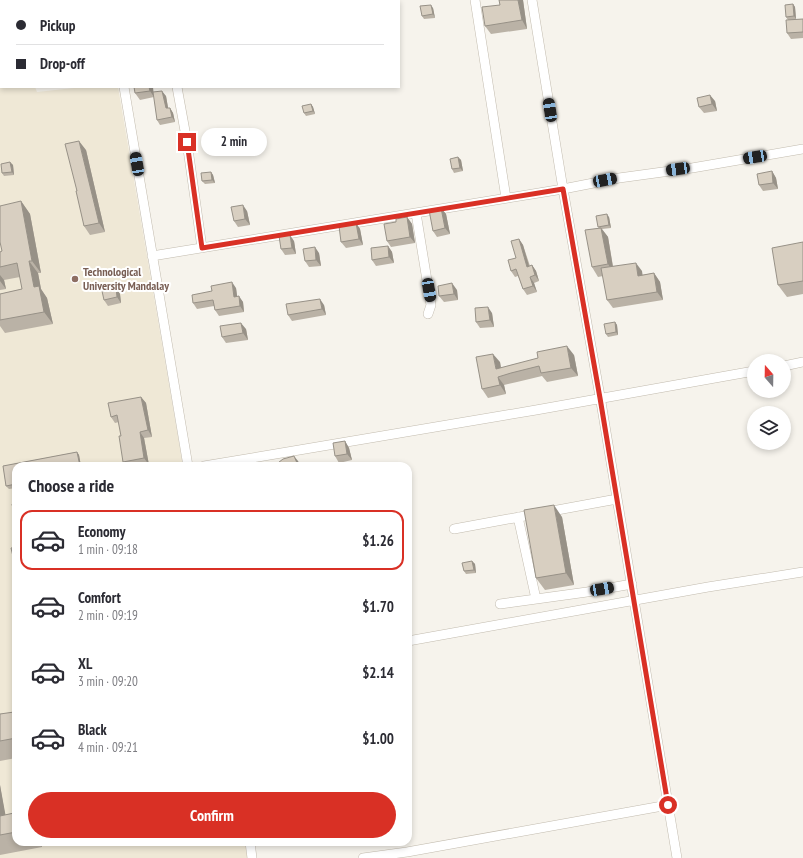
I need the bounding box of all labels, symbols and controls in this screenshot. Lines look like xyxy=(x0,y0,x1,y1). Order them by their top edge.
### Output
text: Pickup xyxy=(40,16,75,35)
text: Drop-off xyxy=(40,54,85,73)
car xyxy=(542,97,558,123)
callout: 2 min xyxy=(201,128,267,156)
route end xyxy=(178,133,196,151)
text: 2 min xyxy=(221,133,247,150)
car xyxy=(742,149,768,165)
car xyxy=(129,151,145,177)
car xyxy=(665,161,691,177)
car xyxy=(592,172,618,188)
place label: Technological University Mandalay xyxy=(83,264,169,293)
marker: Technological University Mandalay xyxy=(70,274,80,284)
car xyxy=(421,277,437,303)
north arrow xyxy=(747,354,791,398)
map controls xyxy=(747,354,791,450)
button: layers xyxy=(747,406,791,450)
text: Choose a ride xyxy=(28,474,114,497)
icon: car xyxy=(30,522,66,558)
text: Economy xyxy=(78,522,126,541)
text: $1.26 xyxy=(362,531,394,550)
text: 1 min · 09:18 xyxy=(78,541,138,558)
car xyxy=(589,581,615,597)
icon: car xyxy=(30,588,66,624)
text: Comfort xyxy=(78,588,121,607)
text: $1.70 xyxy=(362,597,394,616)
text: 2 min · 09:19 xyxy=(78,607,138,624)
icon: car xyxy=(30,654,66,690)
text: XL xyxy=(78,654,92,673)
text: $2.14 xyxy=(362,663,394,682)
text: 3 min · 09:20 xyxy=(78,673,138,690)
icon: car xyxy=(30,720,66,756)
text: Black xyxy=(78,720,107,739)
text: $1.00 xyxy=(362,729,394,748)
text: 4 min · 09:21 xyxy=(78,739,138,756)
button: Confirm xyxy=(28,792,396,838)
route start xyxy=(659,796,677,814)

